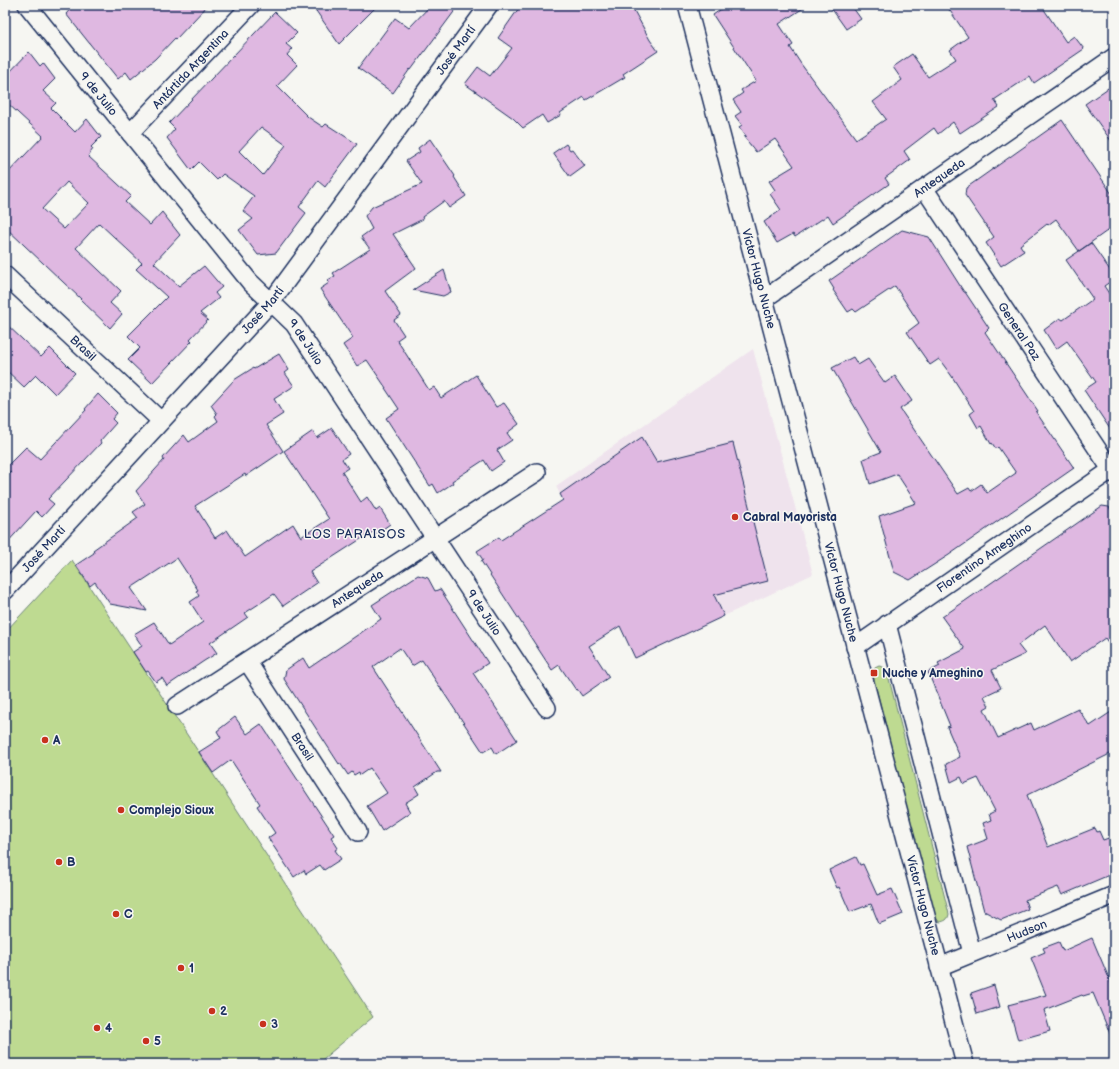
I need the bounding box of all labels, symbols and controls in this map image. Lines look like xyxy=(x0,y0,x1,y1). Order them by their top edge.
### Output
street label: José Martí xyxy=(433,23,479,78)
street label: Antártida Argentina xyxy=(149,26,232,113)
street label: 9 de Julio xyxy=(76,69,120,119)
street label: Antequeda xyxy=(911,155,968,201)
street label: Víctor Hugo Nuche xyxy=(738,227,779,330)
street label: José Martí xyxy=(238,284,288,337)
street label: General Paz xyxy=(994,300,1044,364)
street label: 9 de Julio xyxy=(285,316,326,368)
street label: Brasil xyxy=(66,333,99,364)
place label: Cabral Mayorista xyxy=(743,510,837,525)
marker: Cabral Mayorista xyxy=(730,512,740,522)
street label: Florentino Ameghino xyxy=(934,520,1035,596)
street label: José Martí xyxy=(19,523,69,576)
district label: LOS PARAISOS xyxy=(304,526,406,542)
street label: Víctor Hugo Nuche xyxy=(820,541,861,644)
street label: Antequeda xyxy=(329,567,387,612)
street label: 9 de Julio xyxy=(463,587,504,639)
place label: Nuche y Ameghino xyxy=(882,666,983,681)
marker: Nuche y Ameghino xyxy=(869,668,879,678)
street label: Brasil xyxy=(288,730,317,764)
place label: A xyxy=(52,733,61,748)
marker: A xyxy=(40,735,50,745)
place label: Complejo Sioux xyxy=(129,803,214,818)
marker: Complejo Sioux xyxy=(116,805,126,815)
street label: Víctor Hugo Nuche xyxy=(903,854,943,957)
place label: B xyxy=(67,855,76,870)
marker: B xyxy=(54,857,64,867)
place label: C xyxy=(124,907,133,922)
marker: C xyxy=(111,909,121,919)
street label: Hudson xyxy=(1005,916,1049,946)
place label: 1 xyxy=(189,961,194,976)
marker: 1 xyxy=(176,963,186,973)
place label: 2 xyxy=(220,1004,228,1019)
marker: 2 xyxy=(207,1006,217,1016)
place label: 3 xyxy=(271,1017,278,1032)
marker: 3 xyxy=(258,1019,268,1029)
place label: 4 xyxy=(105,1021,112,1036)
marker: 4 xyxy=(92,1023,102,1033)
place label: 5 xyxy=(154,1034,161,1049)
marker: 5 xyxy=(141,1036,151,1046)

